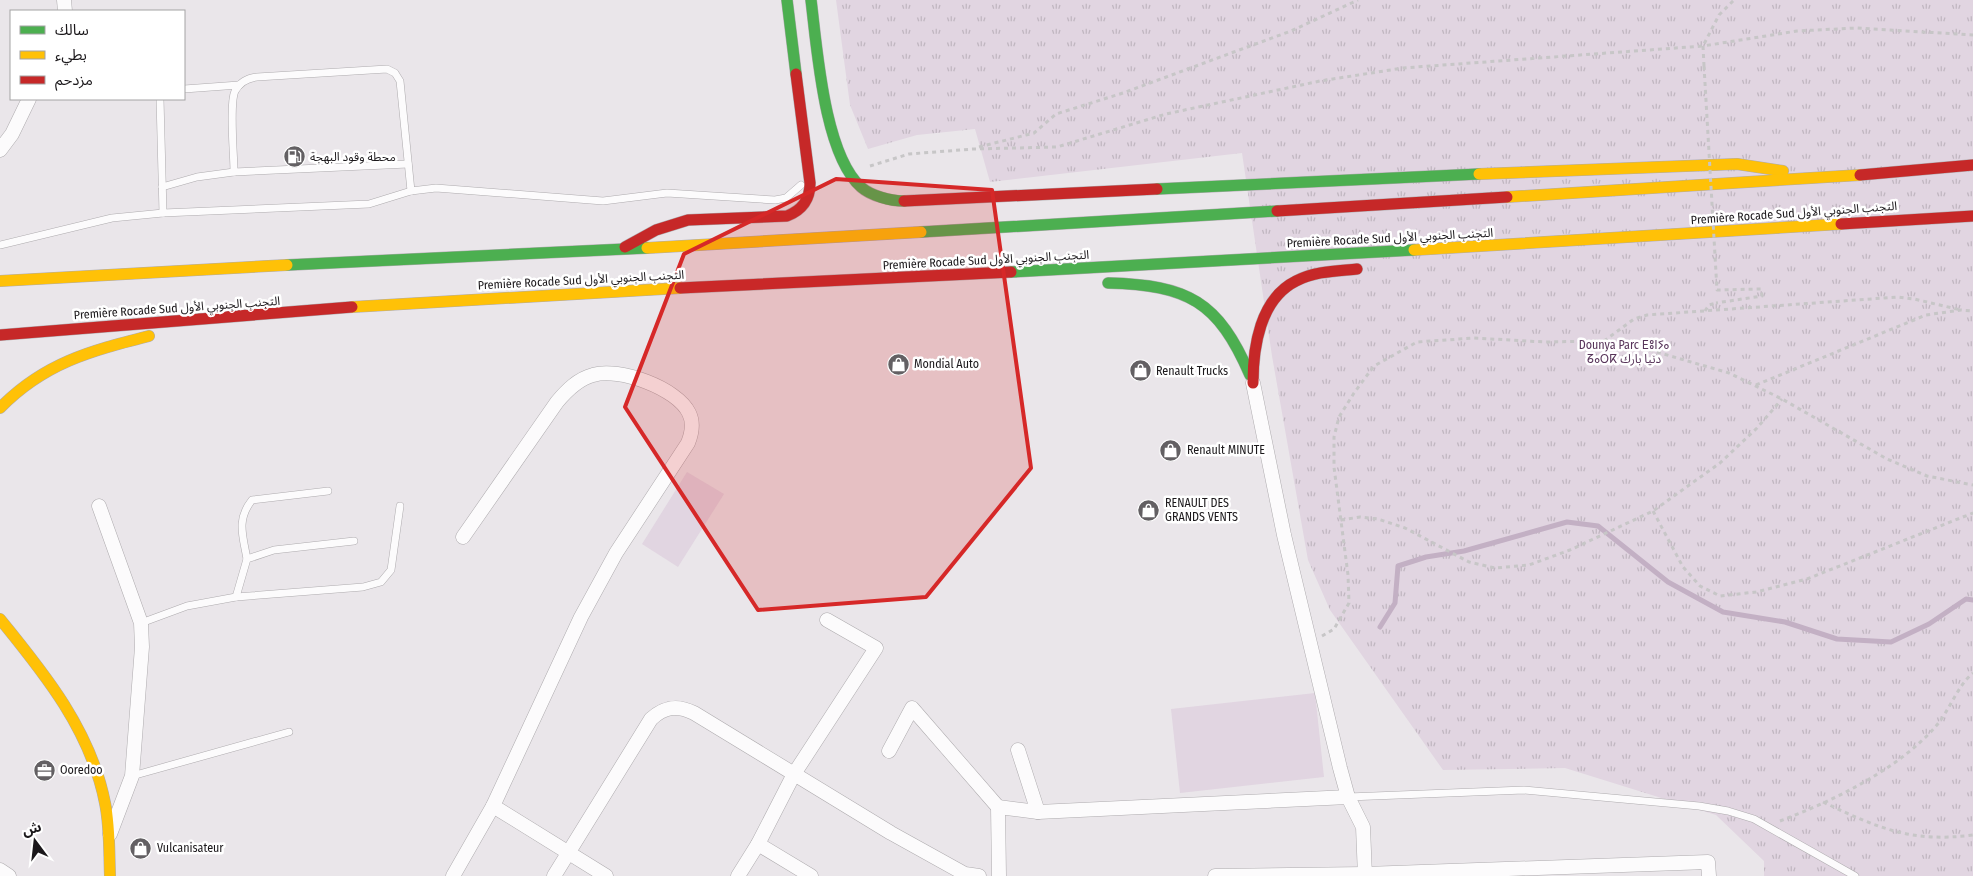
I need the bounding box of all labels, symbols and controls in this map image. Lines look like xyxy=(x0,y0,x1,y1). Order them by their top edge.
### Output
legend xyxy=(10,10,185,100)
text: سالك xyxy=(55,21,89,39)
text: بطيء xyxy=(55,46,87,66)
text: مزدحم xyxy=(55,71,93,91)
fuel station icon: محطة وقود البهجة xyxy=(282,145,306,169)
place label: محطة وقود البهجة xyxy=(310,150,396,164)
street label: Première Rocade Sud التجنب الجنوبي الأول xyxy=(1690,199,1898,230)
street label: Première Rocade Sud التجنب الجنوبي الأول xyxy=(1286,226,1494,253)
street label: Première Rocade Sud التجنب الجنوبي الأول xyxy=(882,248,1090,275)
street label: Première Rocade Sud التجنب الجنوبي الأول xyxy=(477,268,685,295)
street label: Première Rocade Sud التجنب الجنوبي الأول xyxy=(73,294,281,325)
park label: Dounya Parc ⴹⵓⵏⵢⴰ ⵒⴰⵔⴽ دنيا بارك xyxy=(1579,338,1669,366)
shop icon: Mondial Auto xyxy=(886,352,910,376)
place label: Mondial Auto xyxy=(914,357,979,371)
shop icon: Renault Trucks xyxy=(1128,359,1152,383)
place label: Renault Trucks xyxy=(1156,364,1228,378)
shop icon: Renault MINUTE xyxy=(1159,438,1183,462)
place label: Renault MINUTE xyxy=(1187,443,1265,457)
place label: RENAULT DES GRANDS VENTS xyxy=(1165,496,1238,524)
shop icon: RENAULT DES GRANDS VENTS xyxy=(1137,498,1161,522)
office icon: Ooredoo xyxy=(32,758,56,782)
place label: Ooredoo xyxy=(60,763,103,777)
north arrow xyxy=(10,816,60,866)
text: ش xyxy=(20,818,43,840)
shop icon: Vulcanisateur xyxy=(129,836,153,860)
place label: Vulcanisateur xyxy=(157,841,224,855)

